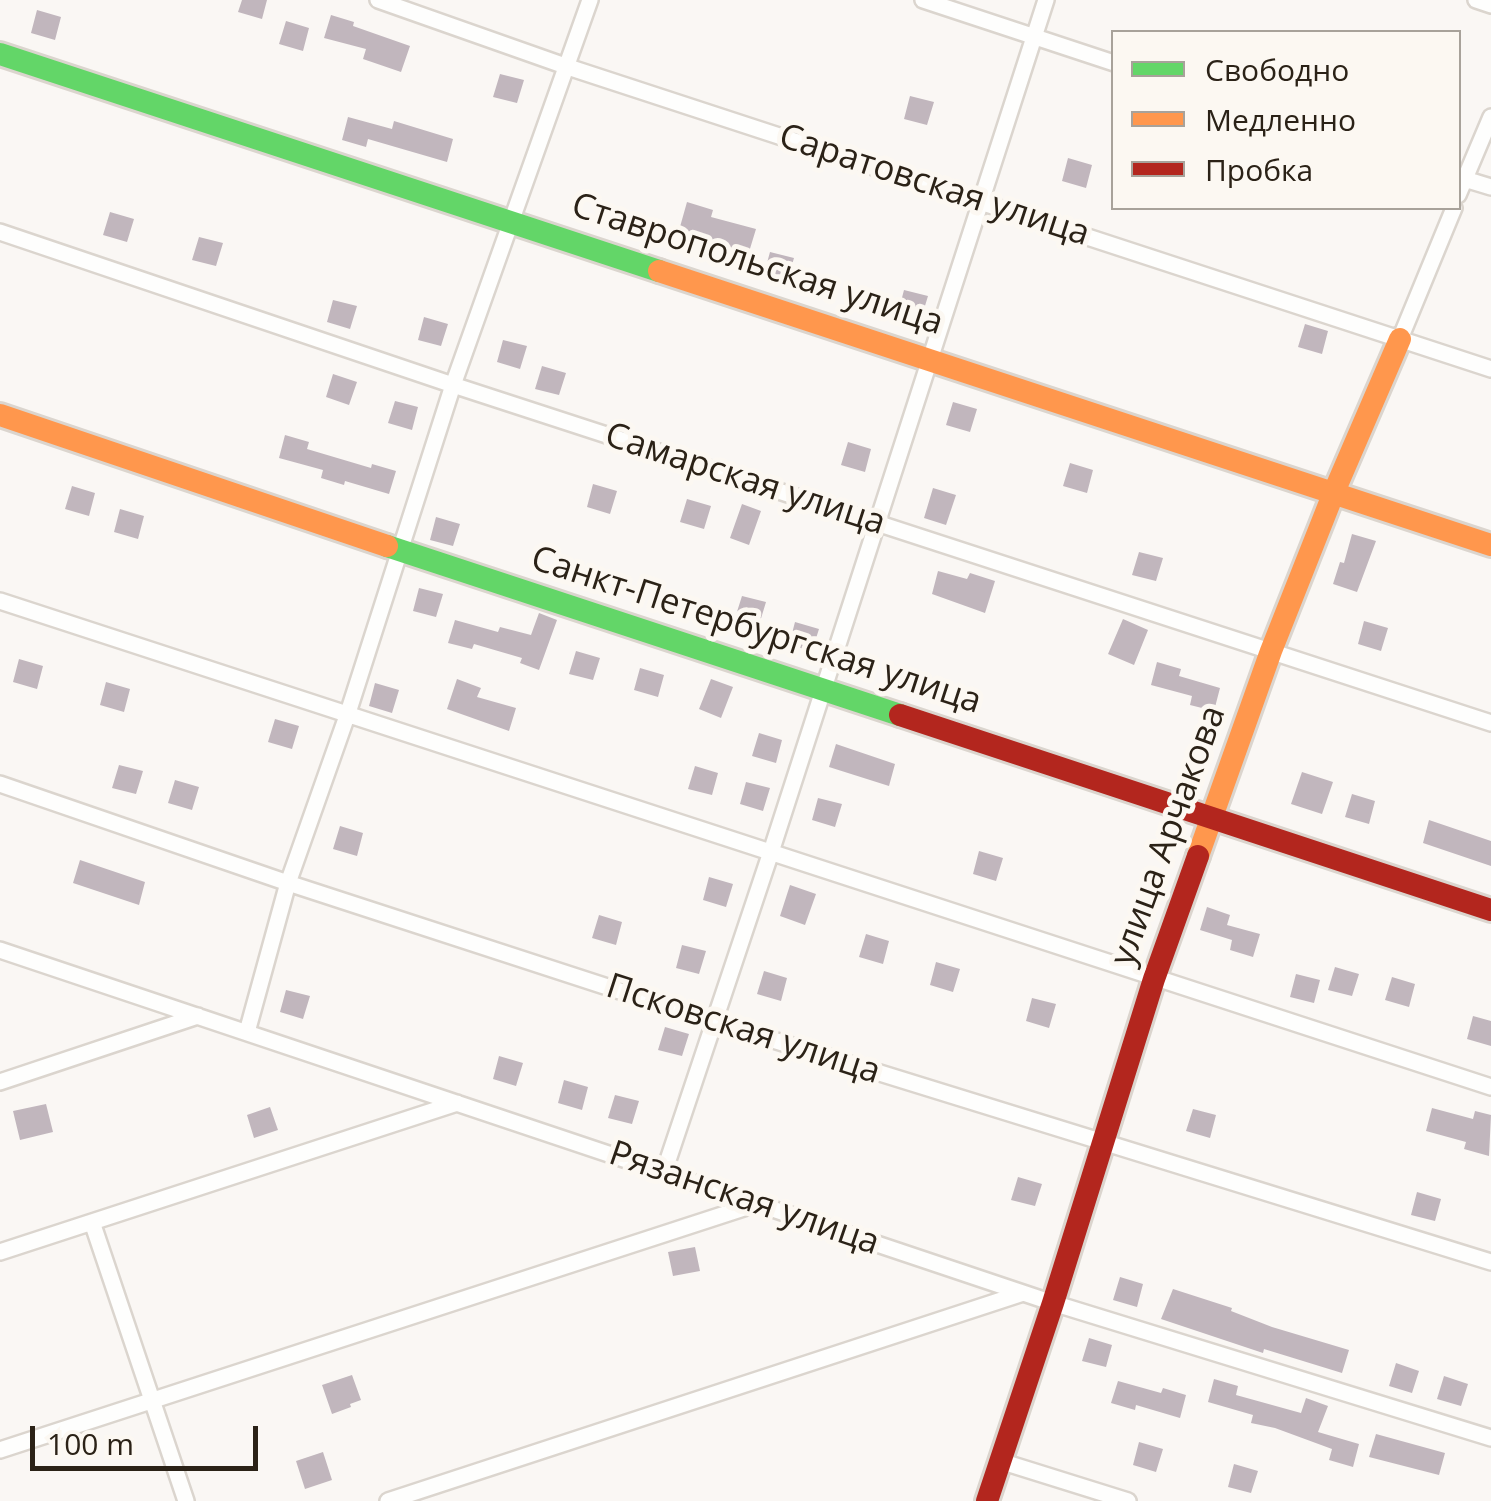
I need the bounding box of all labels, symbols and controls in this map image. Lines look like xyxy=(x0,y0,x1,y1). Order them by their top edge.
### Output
legend xyxy=(1111,30,1461,210)
text: Свободно xyxy=(1205,49,1349,90)
text: Медленно xyxy=(1205,99,1356,140)
street label: Саратовская улица xyxy=(773,116,1095,256)
text: Пробка xyxy=(1205,149,1313,190)
street label: Ставропольская улица xyxy=(566,185,948,345)
street label: Самарская улица xyxy=(600,415,890,545)
street label: Санкт-Петербургская улица xyxy=(526,538,986,724)
street label: улица Арчакова xyxy=(1103,700,1235,972)
street label: Псковская улица xyxy=(601,966,885,1094)
street label: Рязанская улица xyxy=(603,1133,885,1265)
scale bar xyxy=(35,1406,262,1468)
text: 100 m xyxy=(47,1423,134,1464)

